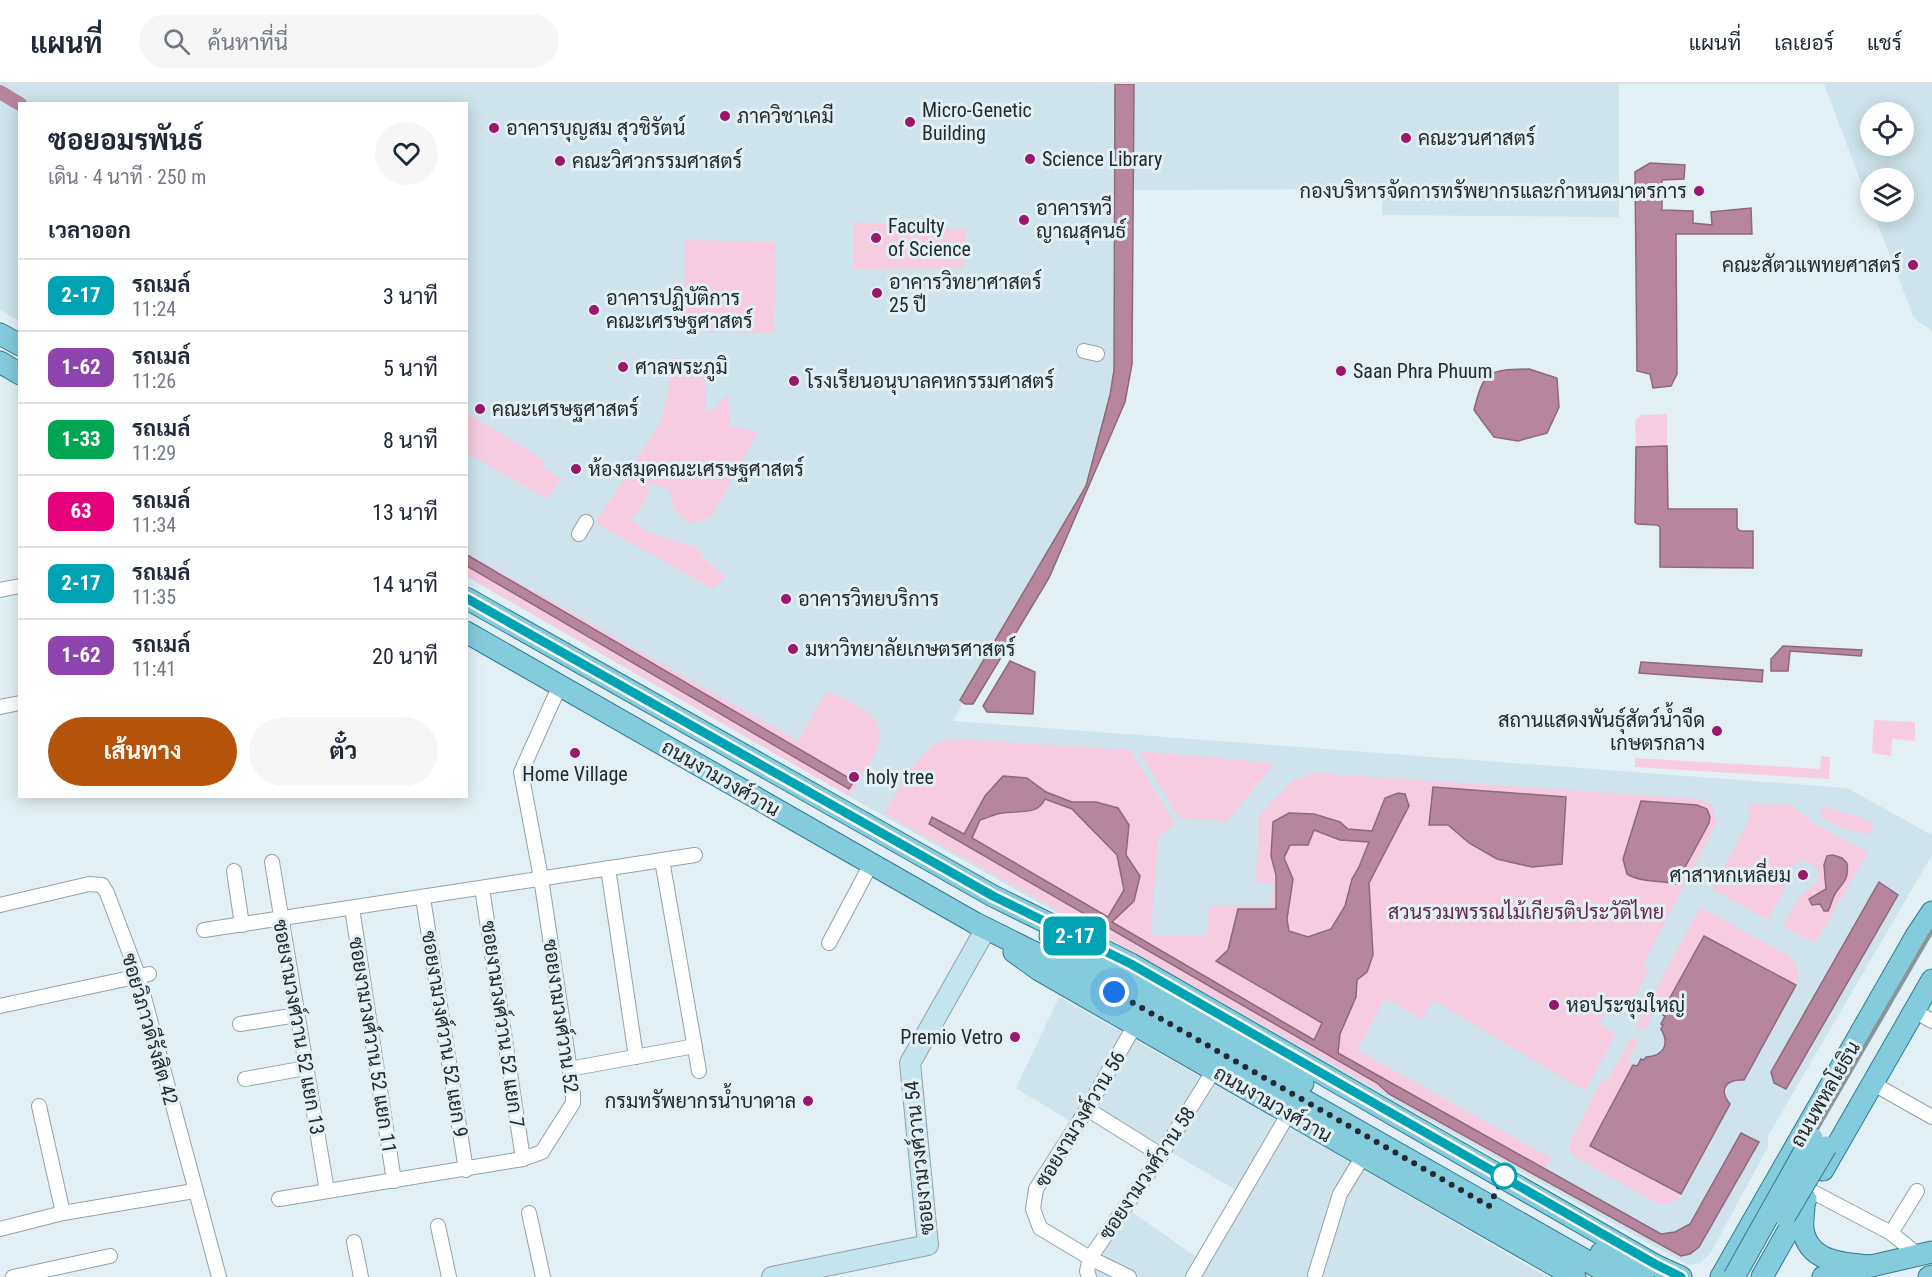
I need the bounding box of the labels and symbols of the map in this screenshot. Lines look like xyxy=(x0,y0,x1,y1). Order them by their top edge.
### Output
place label: Micro-Genetic Building xyxy=(922,98,1032,145)
place label: ภาควิชาเคมี xyxy=(737,103,834,128)
marker: ภาควิชาเคมี xyxy=(718,109,732,123)
place label: อาคารบุญสม สุวชิรัตน์ xyxy=(506,114,685,142)
marker: Micro-Genetic Building xyxy=(903,115,917,129)
marker: อาคารบุญสม สุวชิรัตน์ xyxy=(487,121,501,135)
place label: คณะวนศาสตร์ xyxy=(1418,124,1536,150)
marker: คณะวนศาสตร์ xyxy=(1399,131,1413,145)
place label: คณะวิศวกรรมศาสตร์ xyxy=(572,147,742,173)
place label: Science Library xyxy=(1042,147,1162,171)
marker: Science Library xyxy=(1023,152,1037,166)
marker: คณะวิศวกรรมศาสตร์ xyxy=(553,154,567,168)
place label: กองบริหารจัดการทรัพยากรและกำหนดมาตรการ xyxy=(1299,179,1687,203)
marker: กองบริหารจัดการทรัพยากรและกำหนดมาตรการ xyxy=(1692,184,1706,198)
place label: อาคารทวี ญาณสุคนธ์ xyxy=(1036,195,1126,245)
marker: อาคารทวี ญาณสุคนธ์ xyxy=(1017,213,1031,227)
place label: Faculty of Science xyxy=(888,214,971,261)
marker: Faculty of Science xyxy=(869,231,883,245)
place label: คณะสัตวแพทยศาสตร์ xyxy=(1722,251,1901,277)
marker: คณะสัตวแพทยศาสตร์ xyxy=(1906,258,1920,272)
place label: อาคารวิทยาศาสตร์ 25 ปี xyxy=(889,268,1042,317)
place label: อาคารปฏิบัติการ คณะเศรษฐศาสตร์ xyxy=(606,286,753,334)
marker: อาคารวิทยาศาสตร์ 25 ปี xyxy=(870,286,884,300)
marker: อาคารปฏิบัติการ คณะเศรษฐศาสตร์ xyxy=(587,303,601,317)
place label: ศาลพระภูมิ xyxy=(635,355,728,382)
place label: Saan Phra Phuum xyxy=(1353,359,1493,383)
marker: ศาลพระภูมิ xyxy=(616,360,630,374)
marker: Saan Phra Phuum xyxy=(1334,364,1348,378)
place label: โรงเรียนอนุบาลคหกรรมศาสตร์ xyxy=(805,367,1054,395)
marker: โรงเรียนอนุบาลคหกรรมศาสตร์ xyxy=(787,374,801,388)
place label: คณะเศรษฐศาสตร์ xyxy=(492,395,639,422)
marker: คณะเศรษฐศาสตร์ xyxy=(473,402,487,416)
place label: ห้องสมุดคณะเศรษฐศาสตร์ xyxy=(588,455,804,483)
marker: ห้องสมุดคณะเศรษฐศาสตร์ xyxy=(569,462,583,476)
place label: อาคารวิทยบริการ xyxy=(798,587,939,611)
marker: อาคารวิทยบริการ xyxy=(779,592,793,606)
place label: มหาวิทยาลัยเกษตรศาสตร์ xyxy=(805,635,1016,661)
marker: มหาวิทยาลัยเกษตรศาสตร์ xyxy=(786,642,800,656)
place label: สถานแสดงพันธุ์สัตว์น้ำจืด เกษตรกลาง xyxy=(1498,702,1705,755)
marker: สถานแสดงพันธุ์สัตว์น้ำจืด เกษตรกลาง xyxy=(1710,724,1724,738)
street label: ถนนงามวงศ์วาน xyxy=(658,733,785,821)
marker: Home Village xyxy=(568,746,582,760)
place label: Home Village xyxy=(522,762,628,786)
place label: holy tree xyxy=(866,765,934,789)
marker: holy tree xyxy=(847,770,861,784)
place label: ศาสาหกเหลี่ยม xyxy=(1669,858,1791,887)
marker: ศาสาหกเหลี่ยม xyxy=(1796,868,1810,882)
park label: สวนรวมพรรณไม้เกียรติประวัติไทย xyxy=(1388,899,1664,924)
line badge: 2-17 xyxy=(1033,916,1117,956)
street label: ซอยงามวงศ์วาน 52 แยก 13 xyxy=(268,917,332,1137)
street label: ซอยงามวงศ์วาน 52 แยก 7 xyxy=(477,919,531,1129)
street label: ซอยงามวงศ์วาน 52 แยก 9 xyxy=(417,929,475,1139)
street label: ซอยงามวงศ์วาน 52 แยก 11 xyxy=(344,935,404,1155)
street label: ซอยงามวงศ์วาน 52 xyxy=(538,937,586,1095)
street label: ซอยวิภาวดีรังสิต 42 xyxy=(117,950,184,1108)
your location xyxy=(1099,977,1129,1007)
place label: หอประชุมใหญ่ xyxy=(1566,992,1685,1019)
marker: หอประชุมใหญ่ xyxy=(1547,998,1561,1012)
place label: Premio Vetro xyxy=(900,1025,1003,1049)
marker: Premio Vetro xyxy=(1008,1030,1022,1044)
street label: ถนนพหลโยธิน xyxy=(1784,1036,1865,1151)
street label: ซอยงามวงศ์วาน 56 xyxy=(1028,1045,1130,1192)
street label: ถนนงามวงศ์วาน xyxy=(1210,1059,1337,1147)
street label: ซอยงามวงศ์วาน 54 xyxy=(897,1080,939,1237)
place label: กรมทรัพยากรน้ำบาดาล xyxy=(605,1083,796,1113)
marker: กรมทรัพยากรน้ำบาดาล xyxy=(801,1094,815,1108)
street label: ซอยงามวงศ์วาน 58 xyxy=(1092,1101,1200,1244)
unlabelled marker xyxy=(1491,1163,1517,1189)

